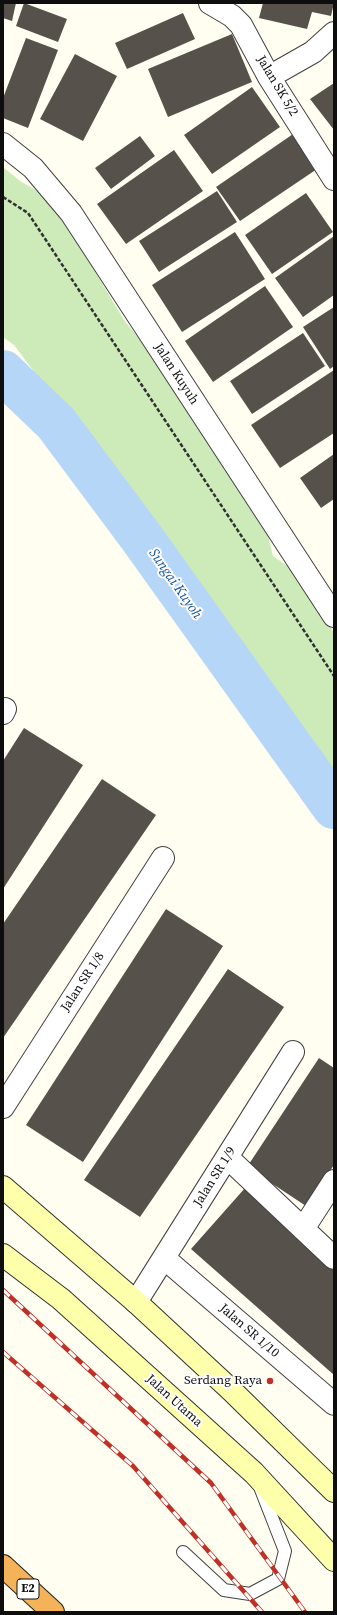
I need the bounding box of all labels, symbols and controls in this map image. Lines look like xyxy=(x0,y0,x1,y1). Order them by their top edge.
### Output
street label: Jalan SK 5/2 xyxy=(253,53,301,119)
street label: Jalan Kuyuh xyxy=(150,340,202,408)
water label: Sungai Kuyoh xyxy=(145,546,205,622)
street label: Jalan SR 1/8 xyxy=(58,949,108,1015)
street label: Jalan SR 1/9 xyxy=(190,1144,240,1210)
street label: Jalan SR 1/10 xyxy=(216,1301,282,1361)
street label: Jalan Utama xyxy=(143,1372,205,1430)
place label: Serdang Raya xyxy=(184,1373,262,1389)
marker: Serdang Raya xyxy=(265,1376,275,1386)
road number: E2 xyxy=(17,1579,39,1599)

